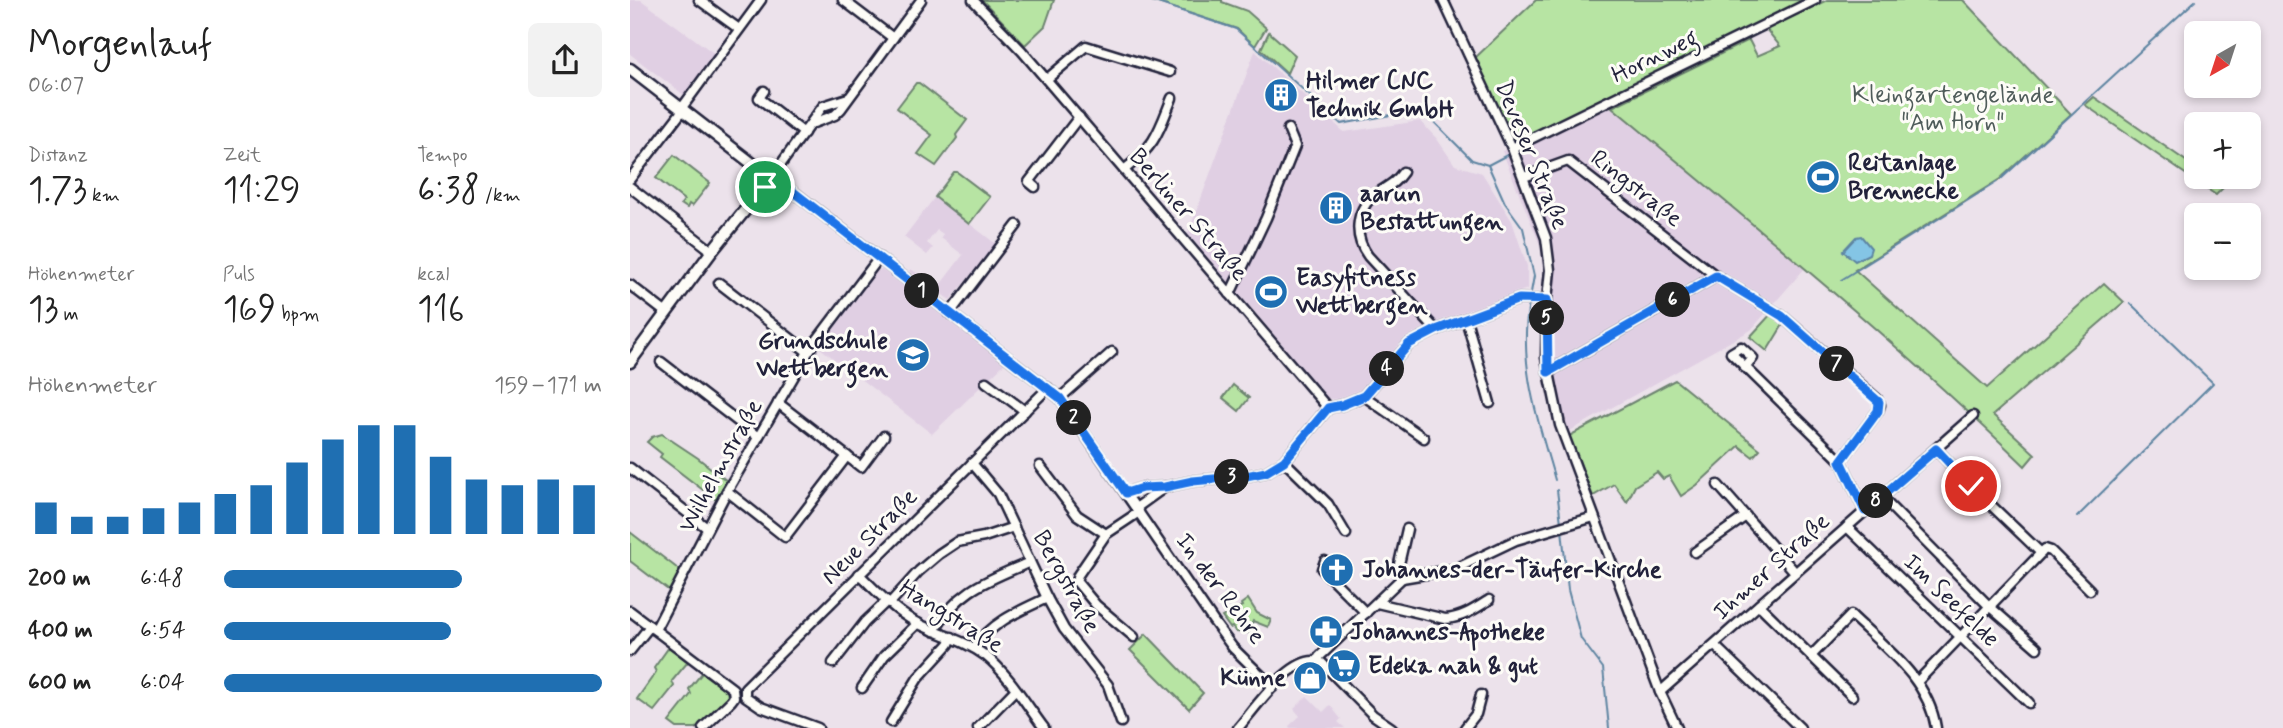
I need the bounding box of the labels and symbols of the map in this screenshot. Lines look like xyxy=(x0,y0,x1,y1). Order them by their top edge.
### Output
north arrow xyxy=(2184,21,2261,98)
street label: Hornweg xyxy=(1607,23,1705,94)
place label: Hilmer CNC Technik GmbH xyxy=(1306,66,1454,125)
building icon: Hilmer CNC Technik GmbH xyxy=(1262,76,1300,114)
street label: Deveser Straße xyxy=(1487,76,1575,234)
park label: Kleingartengelände "Am Horn" xyxy=(1852,80,2054,139)
street label: Berliner Straße xyxy=(1122,142,1254,288)
street label: Ringstraße xyxy=(1582,143,1688,236)
place label: Reitanlage Brennecke xyxy=(1848,148,1959,207)
pin xyxy=(735,157,795,217)
sports icon: Reitanlage Brennecke xyxy=(1804,158,1842,196)
place label: aarun Bestattungen xyxy=(1360,179,1504,241)
building icon: aarun Bestattungen xyxy=(1317,189,1355,227)
place label: Easyfitness Wettbergen xyxy=(1295,263,1428,325)
sports icon: Easyfitness Wettbergen xyxy=(1252,273,1290,311)
pin: 1 xyxy=(904,274,940,308)
pin: 6 xyxy=(1656,282,1690,318)
pin: 5 xyxy=(1530,300,1564,336)
place label: Grundschule Wettbergen xyxy=(756,326,888,388)
school or university icon: Grundschule Wettbergen xyxy=(894,336,932,374)
pin: 7 xyxy=(1820,346,1854,382)
pin: 4 xyxy=(1370,352,1404,386)
street label: Wilhelmstraße xyxy=(672,394,770,538)
pin: 2 xyxy=(1056,400,1092,436)
pin xyxy=(1941,456,2001,516)
pin: 3 xyxy=(1214,460,1250,494)
street label: Neue Straße xyxy=(815,482,925,592)
pin: 8 xyxy=(1858,484,1894,518)
street label: Ihmer Straße xyxy=(1707,506,1837,628)
street label: Bergstraße xyxy=(1023,525,1107,640)
street label: In der Rehre xyxy=(1168,527,1272,651)
street label: Im Seefelde xyxy=(1896,547,2006,655)
church icon: Johannes-der-Täufer-Kirche xyxy=(1318,551,1356,589)
place label: Johannes-der-Täufer-Kirche xyxy=(1362,555,1662,586)
street label: Hangstraße xyxy=(892,573,1009,663)
pharmacy icon: Johannes-Apotheke xyxy=(1307,613,1345,651)
place label: Johannes-Apotheke xyxy=(1350,617,1545,651)
supermarket icon: Edeka nah & gut xyxy=(1325,647,1363,685)
place label: Edeka nah & gut xyxy=(1368,651,1538,683)
shop icon: Künne xyxy=(1291,659,1329,697)
place label: Künne xyxy=(1220,663,1286,694)

